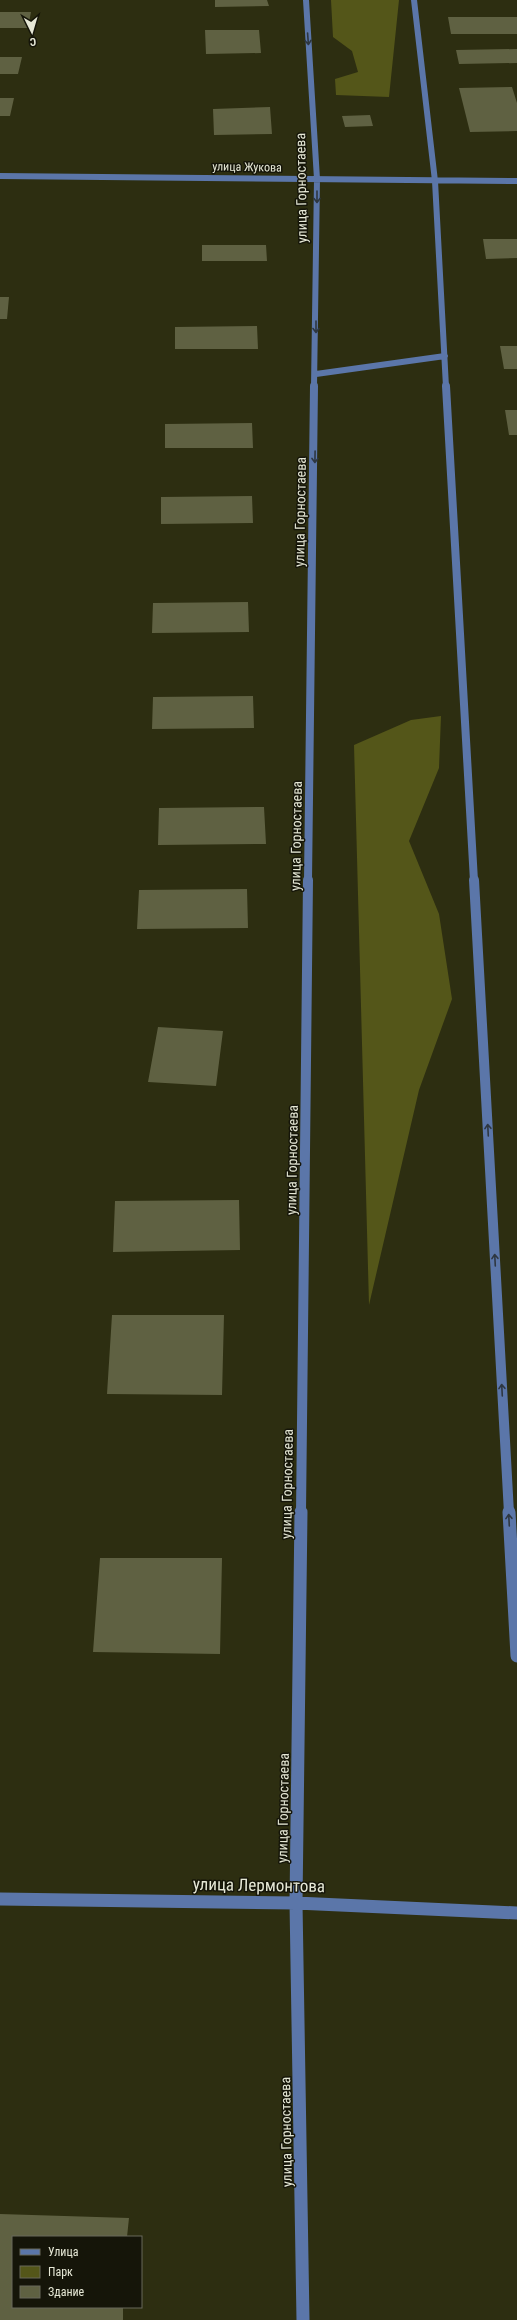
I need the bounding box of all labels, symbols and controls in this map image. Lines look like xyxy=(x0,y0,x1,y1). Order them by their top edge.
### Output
north arrow xyxy=(12,12,52,52)
one-way arrow xyxy=(305,32,312,45)
text: С xyxy=(29,35,37,48)
street label: улица Горностаева xyxy=(292,133,310,243)
street label: улица Жукова xyxy=(212,159,282,175)
one-way arrow xyxy=(313,190,321,203)
one-way arrow xyxy=(312,320,320,333)
one-way arrow xyxy=(311,450,318,463)
street label: улица Горностаева xyxy=(291,457,309,567)
street label: улица Горностаева xyxy=(287,781,305,891)
street label: улица Горностаева xyxy=(283,1105,301,1215)
one-way arrow xyxy=(484,1124,491,1137)
one-way arrow xyxy=(491,1254,499,1267)
one-way arrow xyxy=(499,1384,506,1397)
street label: улица Горностаева xyxy=(278,1429,296,1539)
one-way arrow xyxy=(506,1514,513,1527)
street label: улица Горностаева xyxy=(274,1753,292,1863)
street label: улица Лермонтова xyxy=(193,1874,325,1896)
street label: улица Горностаева xyxy=(277,2077,295,2187)
legend xyxy=(12,2236,142,2308)
text: Улица xyxy=(48,2245,79,2259)
text: Парк xyxy=(48,2265,73,2279)
text: Здание xyxy=(48,2285,85,2299)

